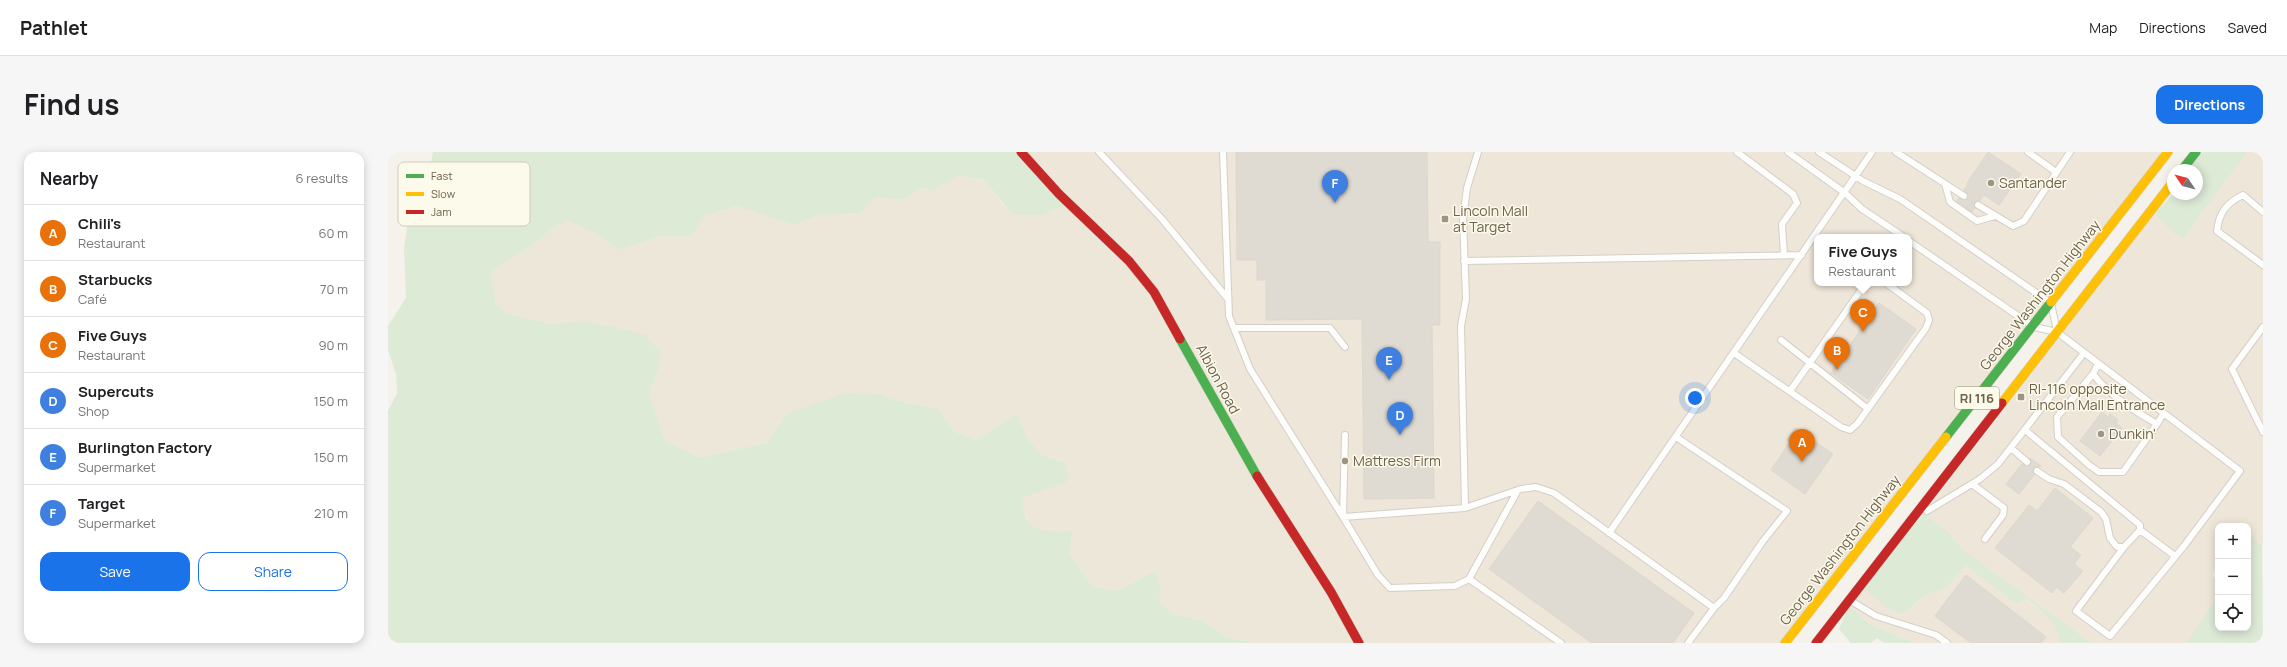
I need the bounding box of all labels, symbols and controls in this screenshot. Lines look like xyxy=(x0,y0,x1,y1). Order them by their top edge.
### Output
text: Pathlet xyxy=(20,15,88,41)
text: Map xyxy=(2089,18,2117,37)
text: Directions xyxy=(2139,18,2206,37)
text: Saved xyxy=(2228,18,2267,37)
text: Find us xyxy=(24,85,119,123)
button: Directions xyxy=(2156,85,2263,124)
legend xyxy=(398,162,530,226)
north arrow xyxy=(2167,164,2203,200)
text: Nearby xyxy=(40,167,98,190)
text: Fast xyxy=(431,168,453,183)
text: 6 results xyxy=(296,169,348,187)
pin: F xyxy=(1322,170,1348,203)
place label: Santander xyxy=(1999,173,2067,192)
marker: Santander xyxy=(1986,178,1996,188)
text: Slow xyxy=(431,186,456,201)
place label: Lincoln Mall at Target xyxy=(1453,201,1528,236)
text: Jam xyxy=(431,204,452,219)
text: Chili's xyxy=(78,213,121,234)
marker: Lincoln Mall at Target xyxy=(1440,214,1450,224)
street label: George Washington Highway xyxy=(1975,215,2105,374)
text: A xyxy=(49,224,57,242)
text: 60 m xyxy=(318,224,348,242)
text: Restaurant xyxy=(78,234,145,252)
popup xyxy=(1814,234,1912,286)
text: Five Guys xyxy=(1829,241,1897,262)
text: Restaurant xyxy=(1829,262,1896,280)
text: Starbucks xyxy=(78,269,152,290)
text: B xyxy=(49,280,57,298)
text: 70 m xyxy=(320,280,348,298)
text: Café xyxy=(78,290,107,308)
pin: C xyxy=(1850,299,1876,332)
text: Five Guys xyxy=(78,325,147,346)
text: C xyxy=(48,336,58,354)
text: 90 m xyxy=(318,336,348,354)
pin: B xyxy=(1824,337,1850,370)
street label: Albion Road xyxy=(1192,341,1245,417)
text: Restaurant xyxy=(78,346,145,364)
pin: E xyxy=(1376,347,1402,380)
place label: RI-116 opposite Lincoln Mall Entrance xyxy=(2029,379,2165,414)
text: Supercuts xyxy=(78,381,154,402)
road number: RI 116 xyxy=(1955,387,1999,409)
your location xyxy=(1685,388,1705,408)
text: D xyxy=(48,392,58,410)
text: 150 m xyxy=(314,392,348,410)
marker: RI-116 opposite Lincoln Mall Entrance xyxy=(2016,392,2026,402)
text: Shop xyxy=(78,402,109,420)
pin: D xyxy=(1387,402,1413,435)
place label: Dunkin' xyxy=(2109,424,2156,443)
pin: A xyxy=(1789,429,1815,462)
marker: Dunkin' xyxy=(2096,429,2106,439)
text: Burlington Factory xyxy=(78,437,212,458)
text: E xyxy=(49,448,57,466)
text: 150 m xyxy=(314,448,348,466)
place label: Mattress Firm xyxy=(1353,451,1441,470)
marker: Mattress Firm xyxy=(1340,456,1350,466)
text: Supermarket xyxy=(78,458,156,476)
street label: George Washington Highway xyxy=(1775,470,1905,629)
text: Target xyxy=(78,493,125,514)
text: F xyxy=(50,504,56,522)
text: 210 m xyxy=(314,504,348,522)
text: Supermarket xyxy=(78,514,156,532)
map controls xyxy=(2215,523,2251,631)
button: + xyxy=(2215,523,2251,559)
button: Save xyxy=(40,552,190,591)
button: Share xyxy=(198,552,348,591)
button: − xyxy=(2215,559,2251,595)
button: locate xyxy=(2215,595,2251,631)

